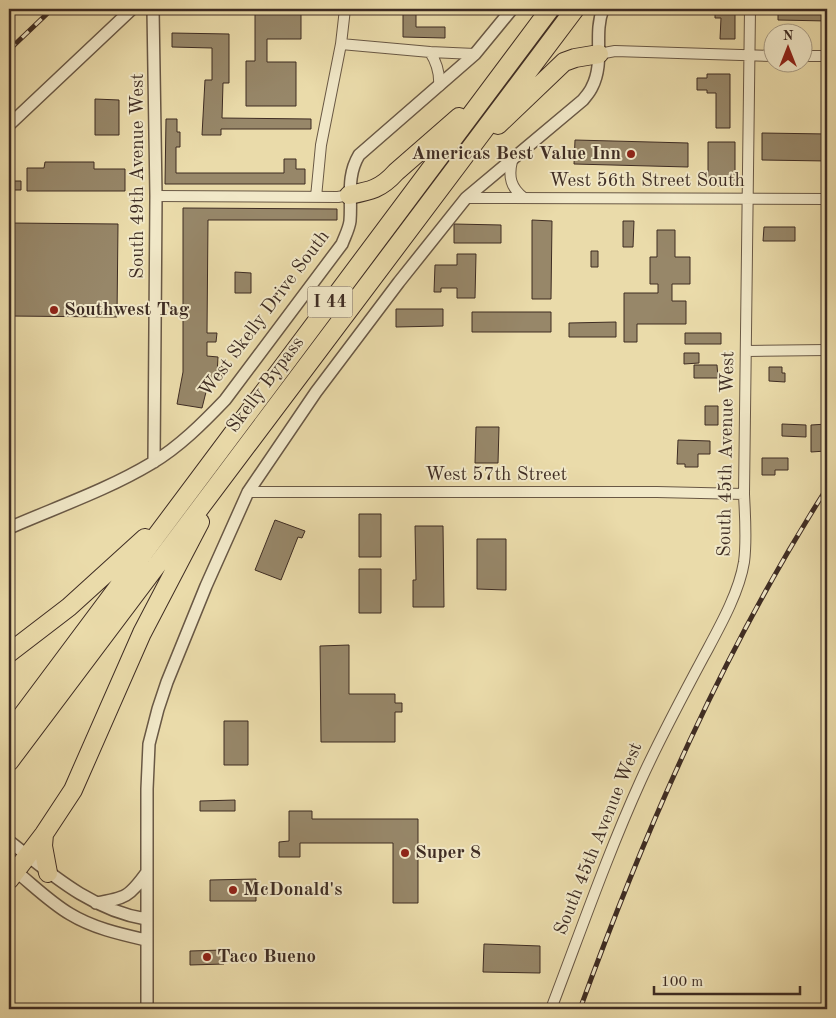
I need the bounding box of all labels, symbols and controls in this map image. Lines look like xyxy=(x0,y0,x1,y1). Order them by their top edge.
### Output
north arrow xyxy=(764,22,814,72)
text: N xyxy=(783,29,794,43)
street label: South 49th Avenue West xyxy=(129,73,148,279)
place label: Americas Best Value Inn xyxy=(411,145,621,164)
marker: Americas Best Value Inn xyxy=(625,148,637,160)
street label: West 56th Street South xyxy=(549,172,745,191)
street label: West Skelly Drive South xyxy=(196,227,334,401)
road number: I 44 xyxy=(308,286,352,318)
place label: Southwest Tag xyxy=(64,301,190,320)
marker: Southwest Tag xyxy=(48,304,60,316)
street label: Skelly Bypass xyxy=(224,333,308,437)
street label: South 45th Avenue West xyxy=(716,351,738,557)
street label: West 57th Street xyxy=(425,466,567,485)
street label: South 45th Avenue West xyxy=(552,740,646,938)
place label: Super 8 xyxy=(415,844,481,863)
marker: Super 8 xyxy=(399,847,411,859)
place label: McDonald's xyxy=(243,881,342,900)
marker: McDonald's xyxy=(227,884,239,896)
place label: Taco Bueno xyxy=(217,948,316,967)
marker: Taco Bueno xyxy=(201,951,213,963)
scale bar xyxy=(654,963,800,995)
text: 100 m xyxy=(661,975,703,990)

